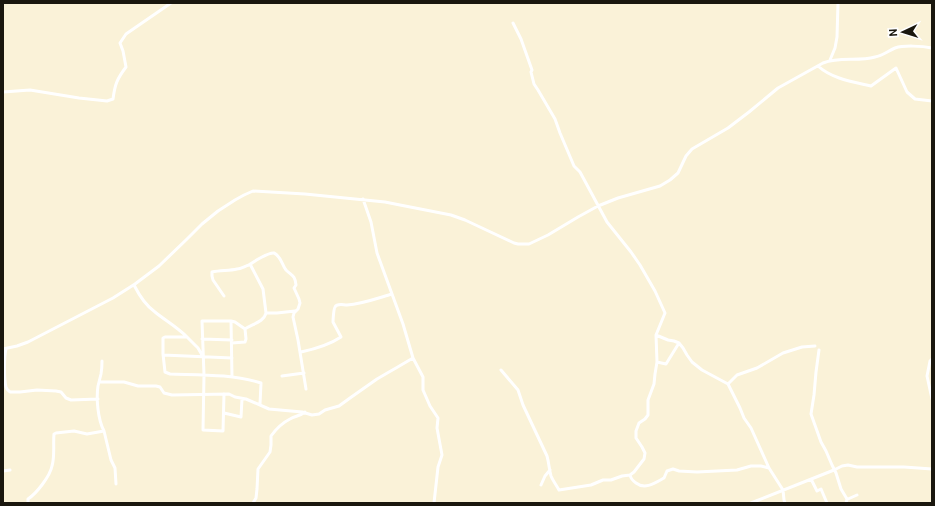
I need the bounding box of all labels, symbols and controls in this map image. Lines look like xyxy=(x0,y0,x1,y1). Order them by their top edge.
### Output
north arrow xyxy=(883,12,923,52)
text: N xyxy=(887,28,900,37)

